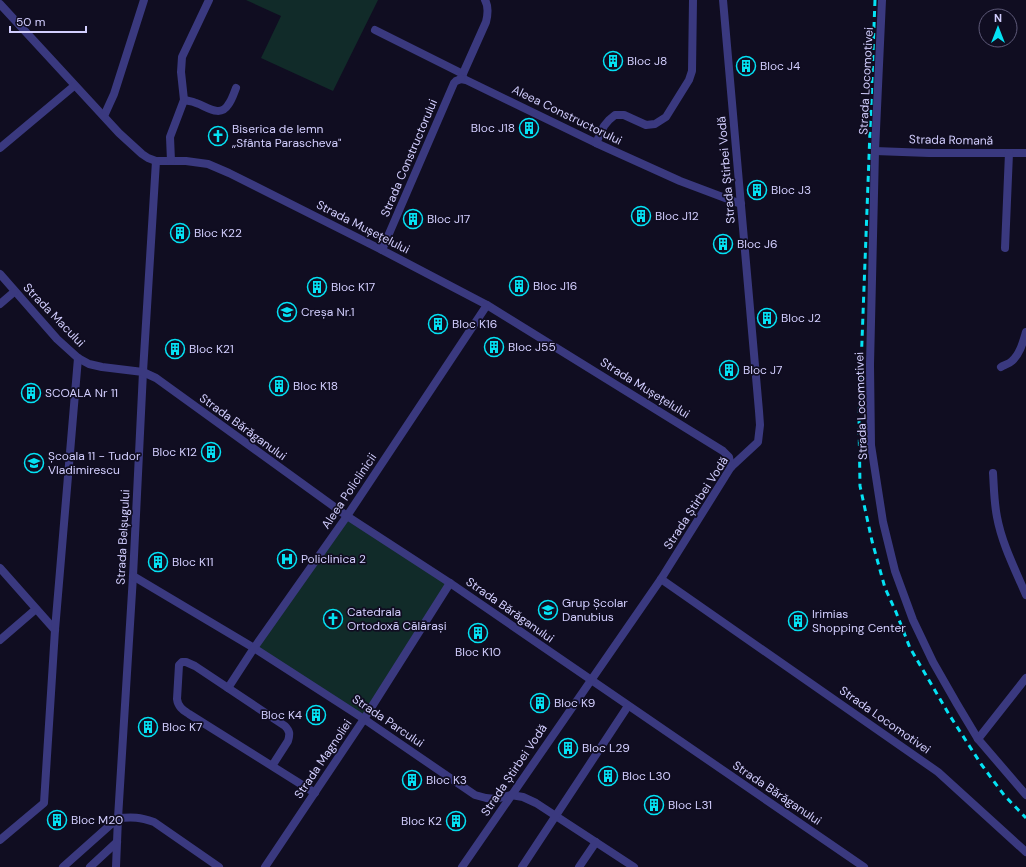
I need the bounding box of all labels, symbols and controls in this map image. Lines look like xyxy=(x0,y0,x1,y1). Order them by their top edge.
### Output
scale bar xyxy=(10,8,86,34)
north arrow xyxy=(978,8,1018,48)
text: N xyxy=(994,11,1002,25)
text: 50 m xyxy=(16,14,45,30)
street label: Strada Locomotivei xyxy=(855,27,877,135)
building icon: Bloc J8 xyxy=(602,50,624,72)
place label: Bloc J8 xyxy=(627,53,667,69)
building icon: Bloc J4 xyxy=(735,55,757,77)
place label: Bloc J4 xyxy=(760,58,800,74)
street label: Aleea Constructorului xyxy=(509,81,625,149)
street label: Strada Constructorului xyxy=(377,97,441,219)
street label: Strada Știrbei Vodă xyxy=(713,116,739,224)
building icon: Bloc J18 xyxy=(518,117,540,139)
place label: Bloc J18 xyxy=(471,120,515,136)
place label: Biserica de lemn „Sfânta Parascheva" xyxy=(232,121,342,151)
church icon: Biserica de lemn „Sfânta Parascheva" xyxy=(207,125,229,147)
street label: Strada Romană xyxy=(909,131,993,149)
building icon: Bloc J3 xyxy=(746,179,768,201)
place label: Bloc J3 xyxy=(771,182,811,198)
street label: Strada Mușețelului xyxy=(314,197,413,258)
building icon: Bloc J12 xyxy=(630,205,652,227)
building icon: Bloc J17 xyxy=(402,208,424,230)
place label: Bloc J12 xyxy=(655,208,699,224)
place label: Bloc J17 xyxy=(427,211,470,227)
building icon: Bloc K22 xyxy=(169,222,191,244)
place label: Bloc K22 xyxy=(194,225,242,241)
building icon: Bloc J6 xyxy=(712,233,734,255)
place label: Bloc J6 xyxy=(737,236,778,252)
building icon: Bloc J16 xyxy=(508,275,530,297)
building icon: Bloc K17 xyxy=(306,276,328,298)
place label: Bloc J16 xyxy=(533,278,577,294)
place label: Bloc K17 xyxy=(331,279,375,295)
street label: Strada Macului xyxy=(20,280,89,350)
school or university icon: Creșa Nr.1 xyxy=(276,301,298,323)
place label: Creșa Nr.1 xyxy=(301,304,354,320)
building icon: Bloc J2 xyxy=(756,307,778,329)
place label: Bloc J2 xyxy=(781,310,821,326)
building icon: Bloc K16 xyxy=(427,313,449,335)
place label: Bloc K16 xyxy=(452,316,497,332)
building icon: Bloc J55 xyxy=(483,336,505,358)
building icon: Bloc K21 xyxy=(164,338,186,360)
place label: Bloc J55 xyxy=(508,339,556,355)
place label: Bloc K21 xyxy=(189,341,234,357)
street label: Strada Locomotivei xyxy=(851,352,871,460)
street label: Strada Mușețelului xyxy=(597,354,693,422)
building icon: Bloc J7 xyxy=(718,359,740,381)
place label: Bloc J7 xyxy=(743,362,783,378)
building icon: Bloc K18 xyxy=(268,375,290,397)
place label: Bloc K18 xyxy=(293,378,338,394)
building icon: SCOALA Nr 11 xyxy=(20,382,42,404)
place label: SCOALA Nr 11 xyxy=(45,385,118,401)
street label: Strada Bărăganului xyxy=(196,390,290,464)
building icon: Bloc K12 xyxy=(200,441,222,463)
place label: Bloc K12 xyxy=(152,444,197,460)
place label: Școala 11 - Tudor Vladimirescu xyxy=(48,448,141,478)
street label: Aleea Policlinicii xyxy=(318,450,380,532)
school or university icon: Școala 11 - Tudor Vladimirescu xyxy=(23,452,45,474)
street label: Strada Știrbei Vodă xyxy=(660,453,732,553)
street label: Strada Belșugului xyxy=(113,489,133,585)
hospital icon: Policlinica 2 xyxy=(276,548,298,570)
building icon: Bloc K11 xyxy=(147,551,169,573)
place label: Policlinica 2 xyxy=(301,551,366,567)
place label: Bloc K11 xyxy=(172,554,214,570)
street label: Strada Bărăganului xyxy=(463,574,557,646)
place label: Grup Școlar Danubius xyxy=(562,595,628,625)
school or university icon: Grup Școlar Danubius xyxy=(537,599,559,621)
place label: Catedrala Ortodoxă Călărași xyxy=(347,604,447,634)
place label: Irimias Shopping Center xyxy=(812,606,906,636)
church icon: Catedrala Ortodoxă Călărași xyxy=(322,608,344,630)
building icon: Irimias Shopping Center xyxy=(787,610,809,632)
building icon: Bloc K10 xyxy=(467,622,489,644)
place label: Bloc K10 xyxy=(455,644,501,660)
street label: Strada Locomotivei xyxy=(836,682,934,758)
street label: Strada Parcului xyxy=(349,691,427,751)
building icon: Bloc K9 xyxy=(529,692,551,714)
place label: Bloc K9 xyxy=(554,695,595,711)
building icon: Bloc K4 xyxy=(305,704,327,726)
place label: Bloc K4 xyxy=(261,707,302,723)
building icon: Bloc K7 xyxy=(137,716,159,738)
street label: Strada Magnoliei xyxy=(291,716,356,802)
place label: Bloc K7 xyxy=(162,719,203,735)
street label: Strada Știrbei Vodă xyxy=(477,721,551,819)
building icon: Bloc L29 xyxy=(557,737,579,759)
place label: Bloc L29 xyxy=(582,740,630,756)
street label: Strada Bărăganului xyxy=(729,757,825,829)
building icon: Bloc L30 xyxy=(597,765,619,787)
place label: Bloc L30 xyxy=(622,768,671,784)
building icon: Bloc K3 xyxy=(401,769,423,791)
place label: Bloc K3 xyxy=(426,772,467,788)
building icon: Bloc L31 xyxy=(643,794,665,816)
place label: Bloc L31 xyxy=(668,797,712,813)
building icon: Bloc M20 xyxy=(46,809,68,831)
building icon: Bloc K2 xyxy=(445,810,467,832)
place label: Bloc M20 xyxy=(71,812,123,828)
place label: Bloc K2 xyxy=(401,813,442,829)

